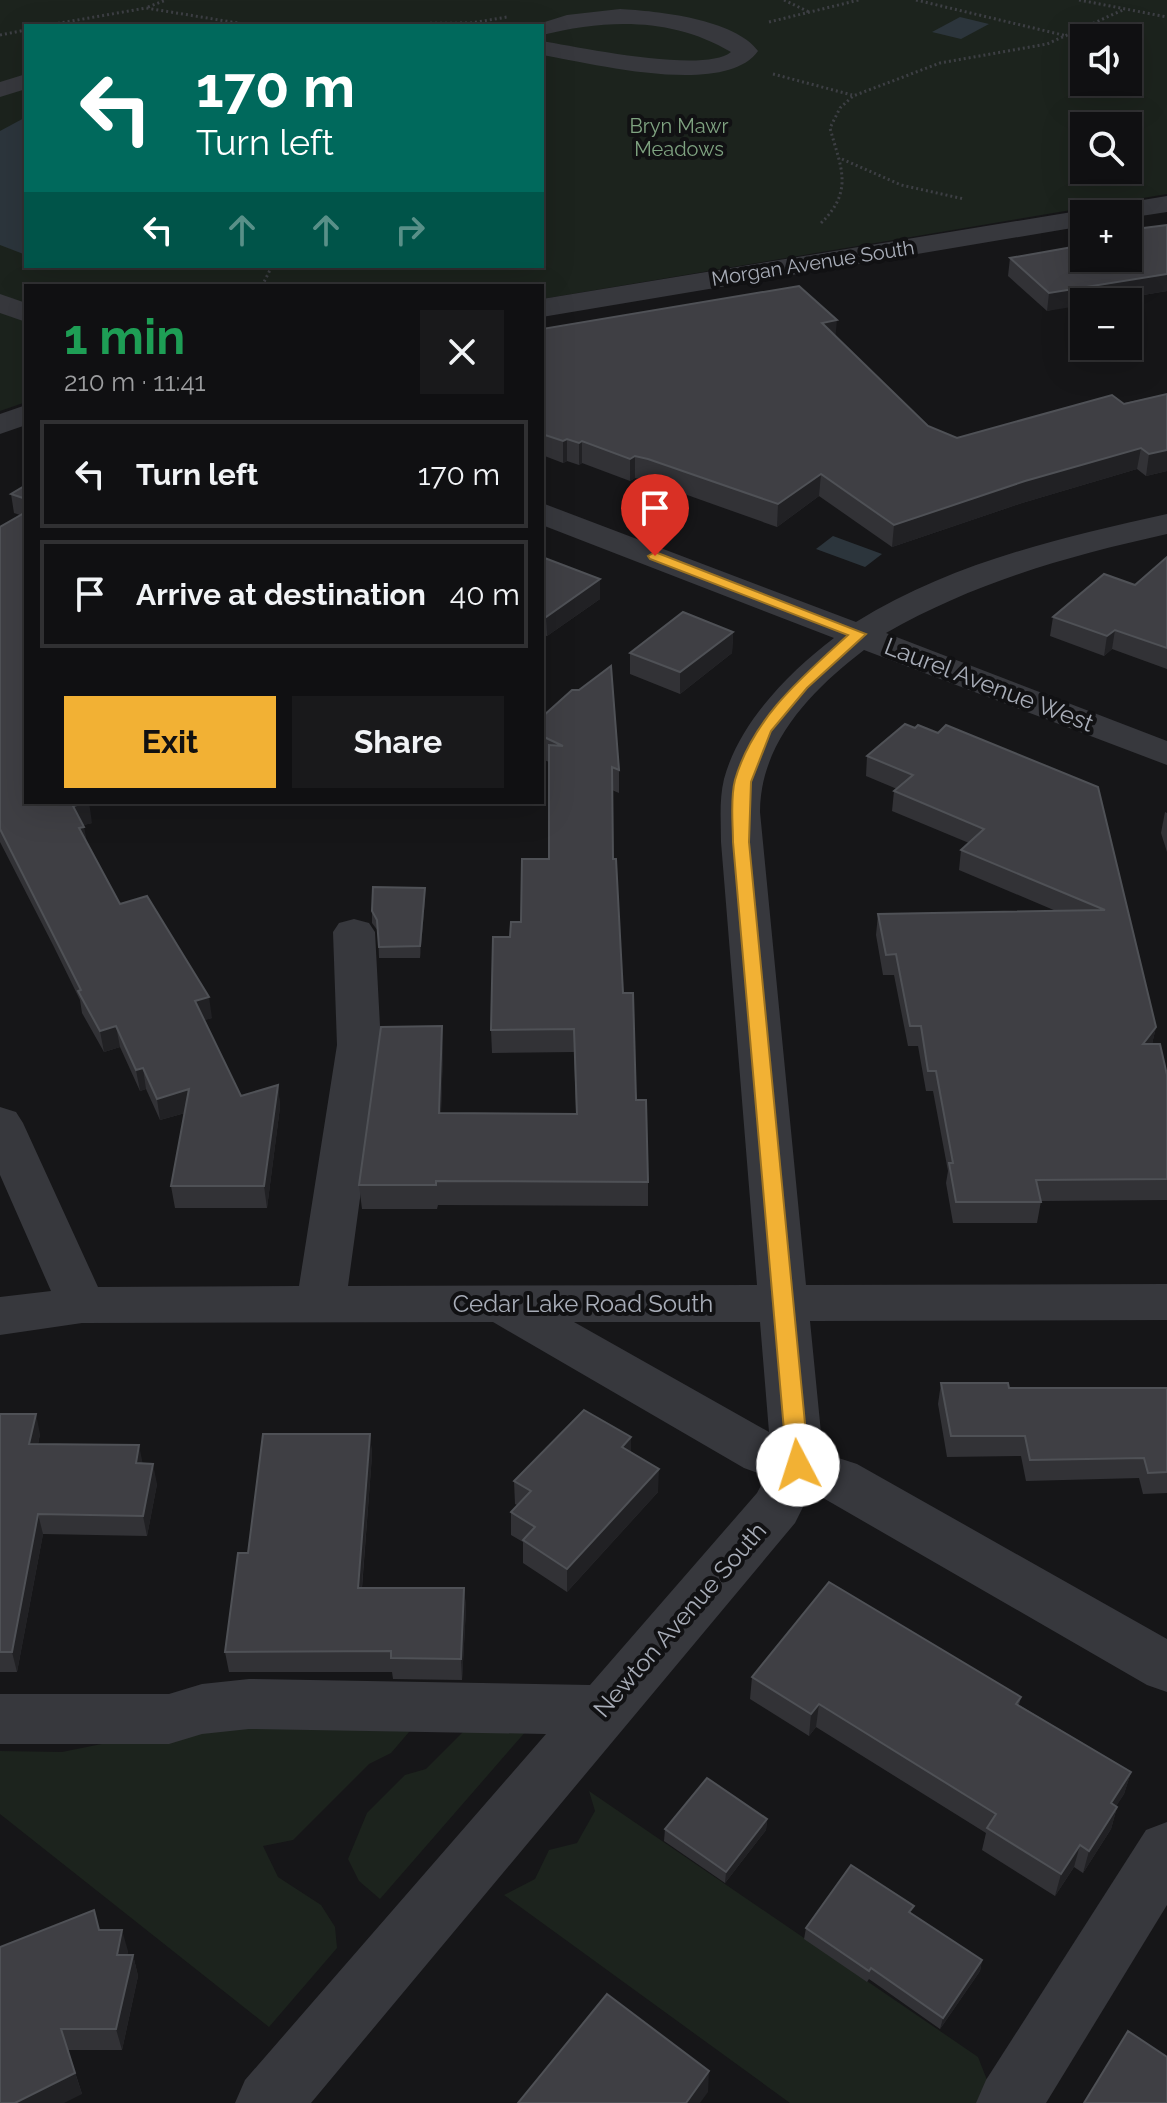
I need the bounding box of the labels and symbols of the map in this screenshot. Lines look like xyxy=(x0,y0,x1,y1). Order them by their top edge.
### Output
park label: Bryn Mawr Meadows xyxy=(629,114,729,161)
street label: Morgan Avenue South xyxy=(710,235,916,291)
pin xyxy=(621,474,689,556)
street label: Laurel Avenue West xyxy=(881,631,1098,738)
street label: Cedar Lake Road South xyxy=(453,1289,713,1318)
position arrow xyxy=(756,1423,840,1507)
street label: Newton Avenue South xyxy=(587,1516,772,1723)

